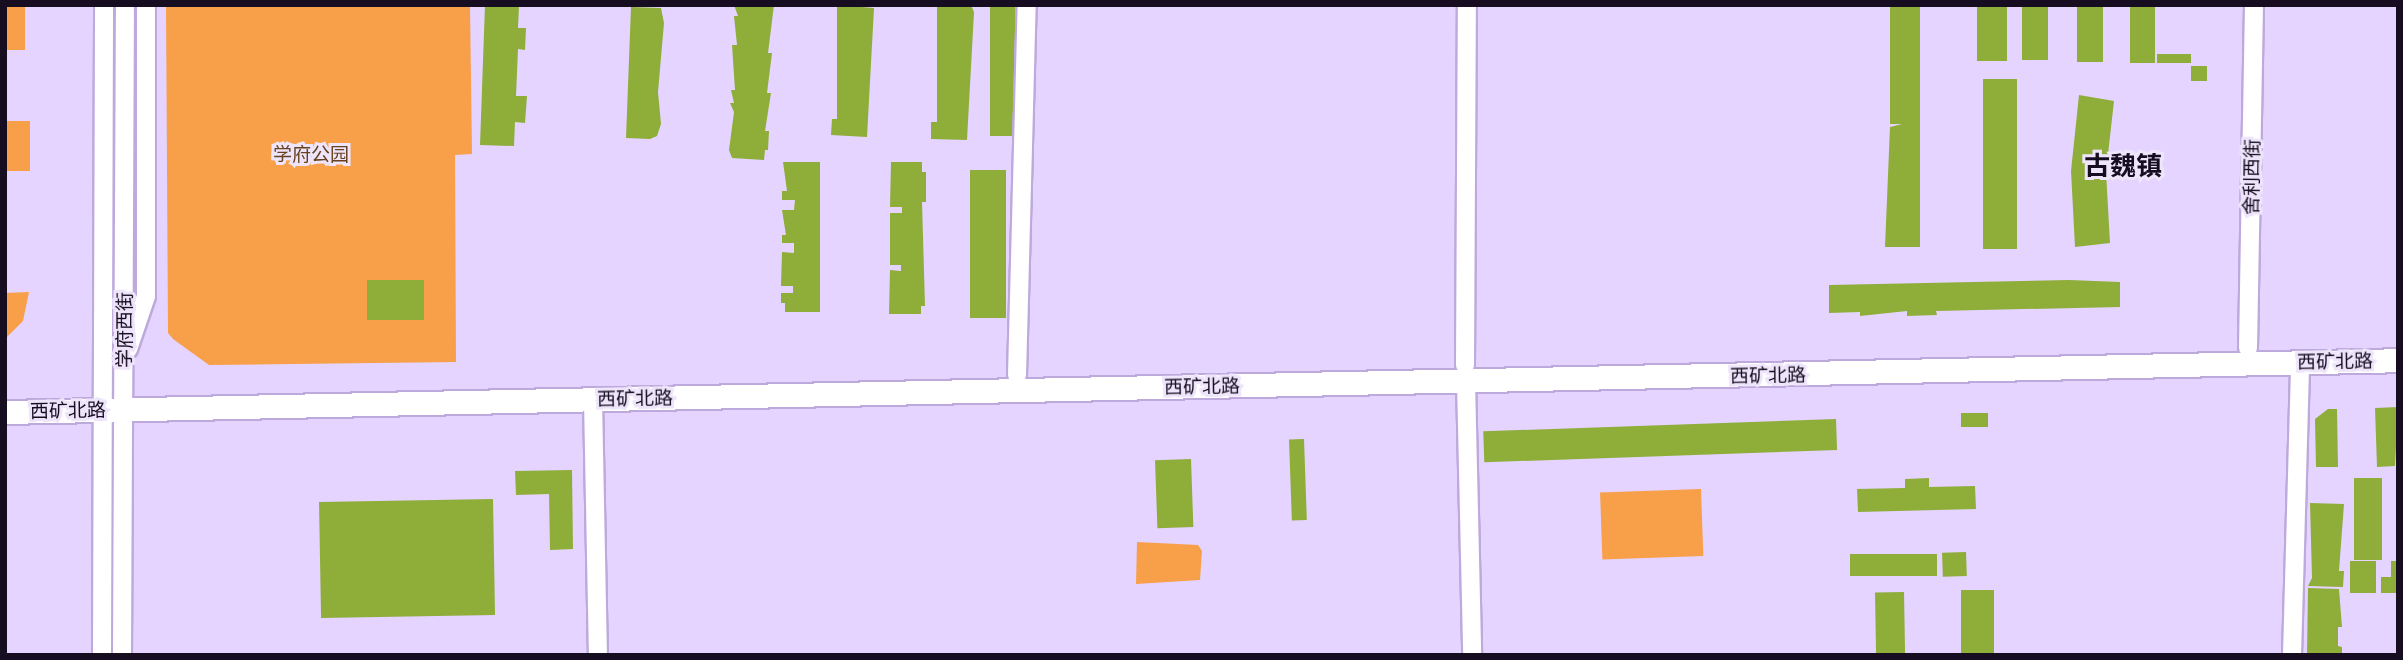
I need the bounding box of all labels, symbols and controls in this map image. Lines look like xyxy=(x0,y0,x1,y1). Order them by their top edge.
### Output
street label: 舍利西街 xyxy=(2239,139,2263,215)
park label: 学府公园 xyxy=(273,143,349,165)
district label: 古魏镇 xyxy=(2084,149,2162,181)
street label: 学府西街 xyxy=(113,292,135,368)
street label: 西矿北路 xyxy=(2297,349,2373,373)
street label: 西矿北路 xyxy=(1730,363,1806,387)
street label: 西矿北路 xyxy=(1164,374,1240,398)
street label: 西矿北路 xyxy=(597,386,673,410)
street label: 西矿北路 xyxy=(30,398,106,422)

